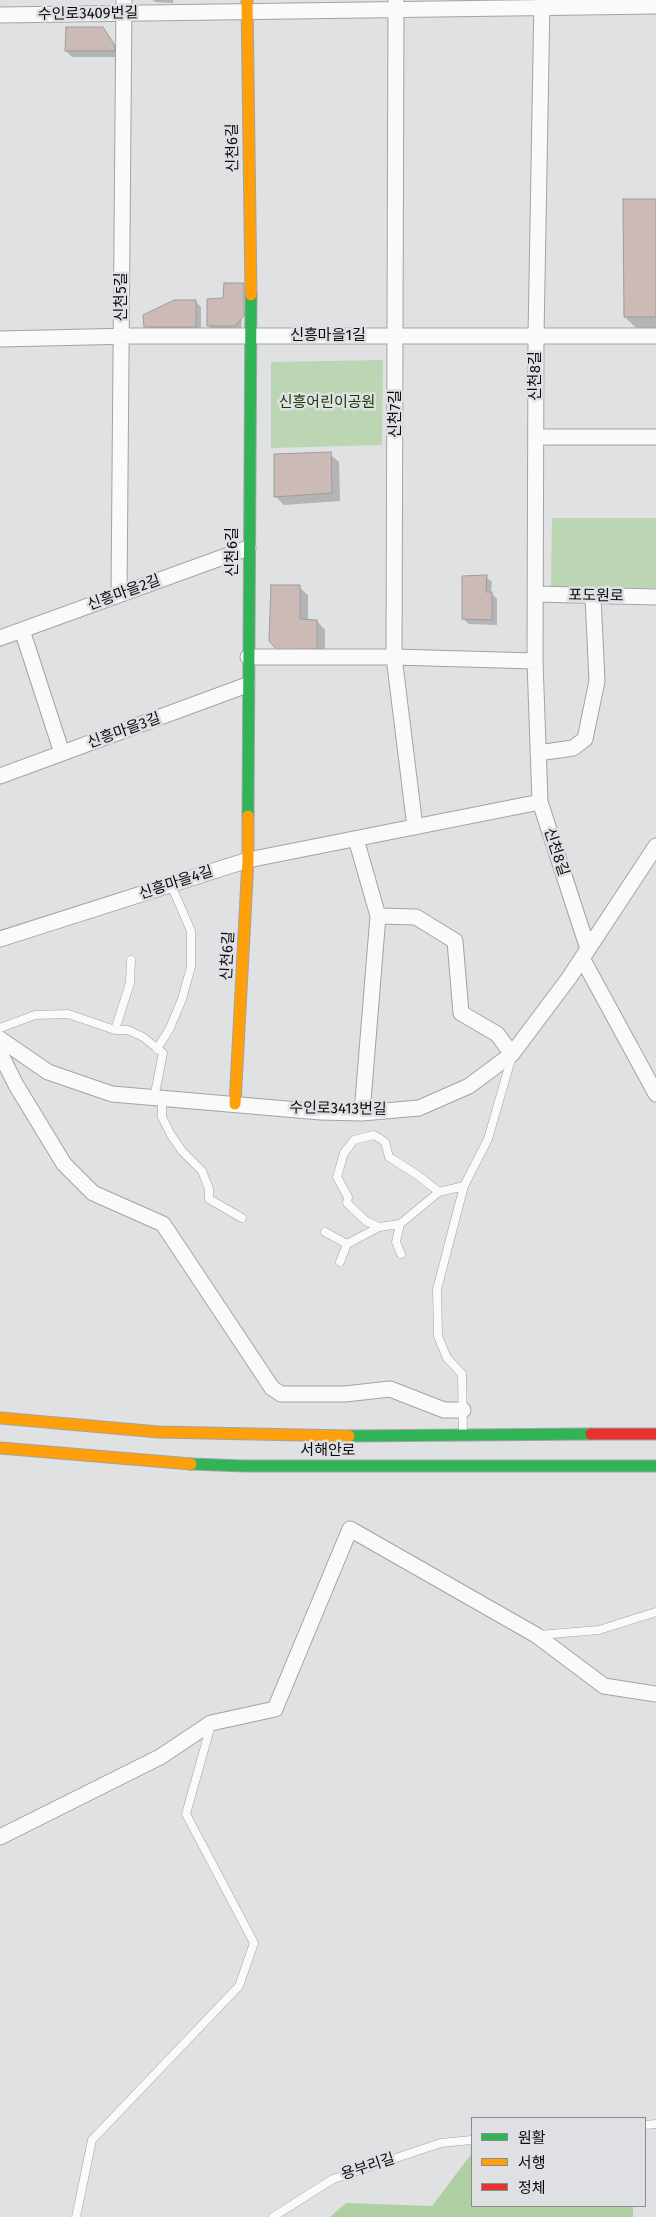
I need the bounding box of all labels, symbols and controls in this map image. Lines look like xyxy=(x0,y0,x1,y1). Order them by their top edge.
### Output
street label: 수인로3409번길 xyxy=(38,4,138,24)
street label: 신천6길 xyxy=(224,123,242,173)
street label: 신천5길 xyxy=(113,273,131,321)
street label: 신흥마을1길 xyxy=(290,327,366,345)
street label: 신천8길 xyxy=(527,351,545,401)
street label: 신천7길 xyxy=(387,390,405,438)
park label: 신흥어린이공원 xyxy=(279,394,375,412)
street label: 신천6길 xyxy=(224,527,242,577)
street label: 신흥마을2길 xyxy=(85,571,163,615)
street label: 포도원로 xyxy=(568,587,624,605)
street label: 신흥마을3길 xyxy=(85,709,163,753)
street label: 신천8길 xyxy=(540,826,572,878)
street label: 신흥마을4길 xyxy=(137,863,215,903)
street label: 신천6길 xyxy=(218,931,238,981)
street label: 수인로3413번길 xyxy=(289,1099,387,1119)
street label: 서해안로 xyxy=(300,1442,356,1460)
legend xyxy=(471,2117,646,2207)
text: 원활 xyxy=(518,2129,546,2147)
street label: 용부리길 xyxy=(339,2150,397,2184)
text: 서행 xyxy=(518,2154,546,2172)
text: 정체 xyxy=(518,2179,546,2197)

